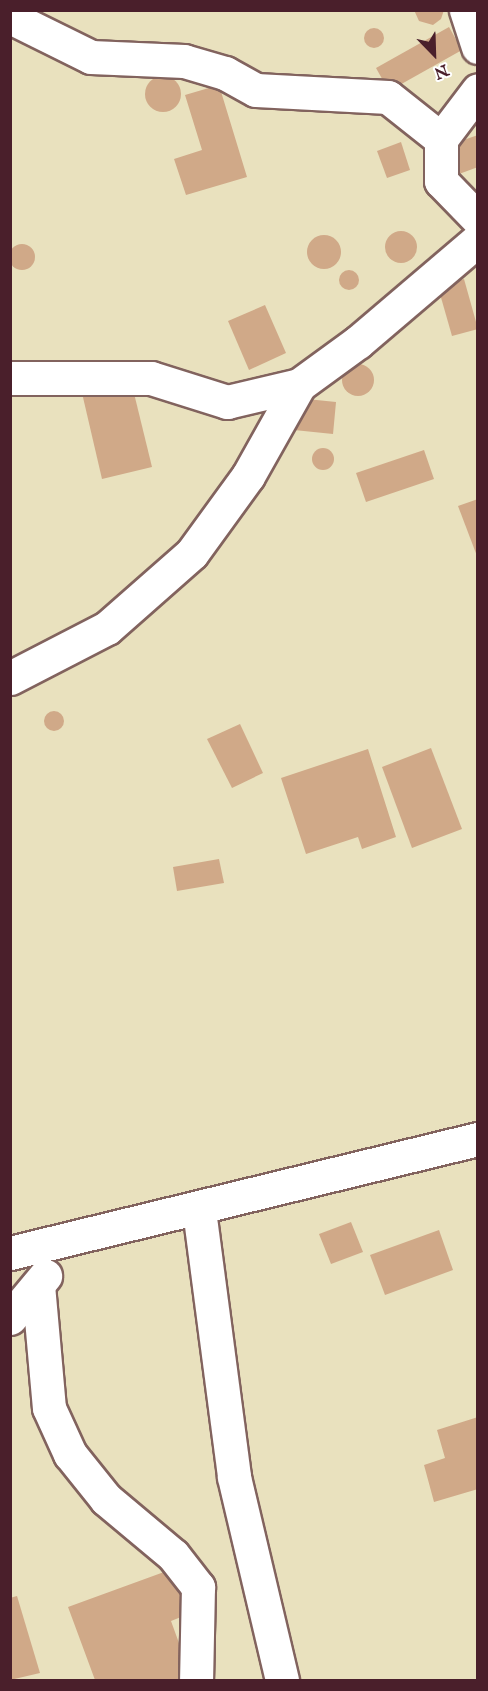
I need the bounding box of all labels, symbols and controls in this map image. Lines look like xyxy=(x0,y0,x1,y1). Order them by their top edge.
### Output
north arrow xyxy=(404,24,464,84)
text: N xyxy=(431,59,451,82)

